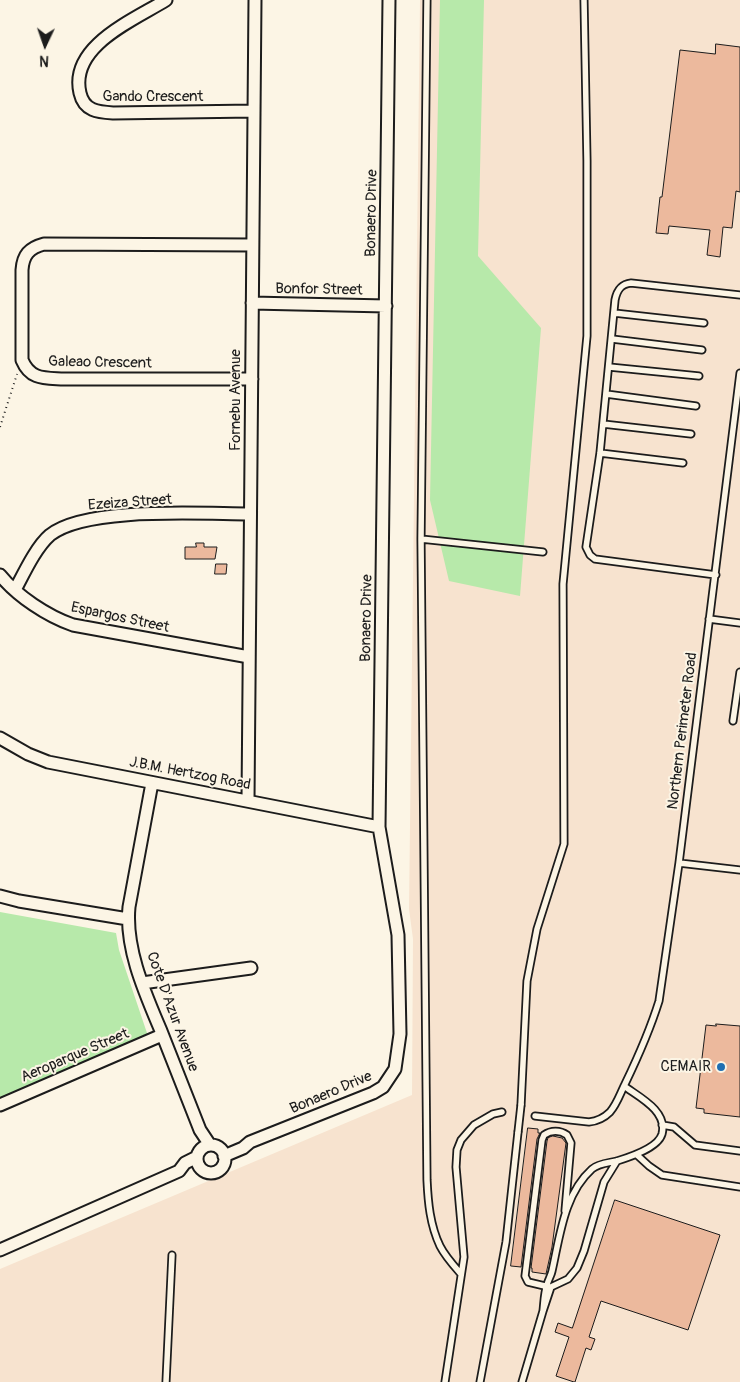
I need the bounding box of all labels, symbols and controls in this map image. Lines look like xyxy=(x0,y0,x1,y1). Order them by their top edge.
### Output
north arrow xyxy=(20,20,70,70)
text: N xyxy=(39,52,49,69)
street label: Gando Crescent xyxy=(103,88,203,106)
street label: Bonaero Drive xyxy=(362,169,382,257)
street label: Bonfor Street xyxy=(275,280,363,300)
street label: Fornebu Avenue xyxy=(227,349,245,451)
street label: Galeao Crescent xyxy=(48,353,152,373)
street label: Ezeiza Street xyxy=(87,491,173,515)
street label: Bonaero Drive xyxy=(357,574,377,662)
street label: Espargos Street xyxy=(69,599,171,637)
street label: Northern Perimeter Road xyxy=(664,651,702,811)
street label: J.B.M. Hertzog Road xyxy=(128,753,252,795)
street label: Cote D'Azur Avenue xyxy=(142,950,202,1074)
street label: Aeroparque Street xyxy=(18,1025,132,1087)
place label: CEMAIR xyxy=(660,1058,711,1076)
marker: CEMAIR xyxy=(715,1061,727,1073)
street label: Bonaero Drive xyxy=(287,1068,375,1118)

